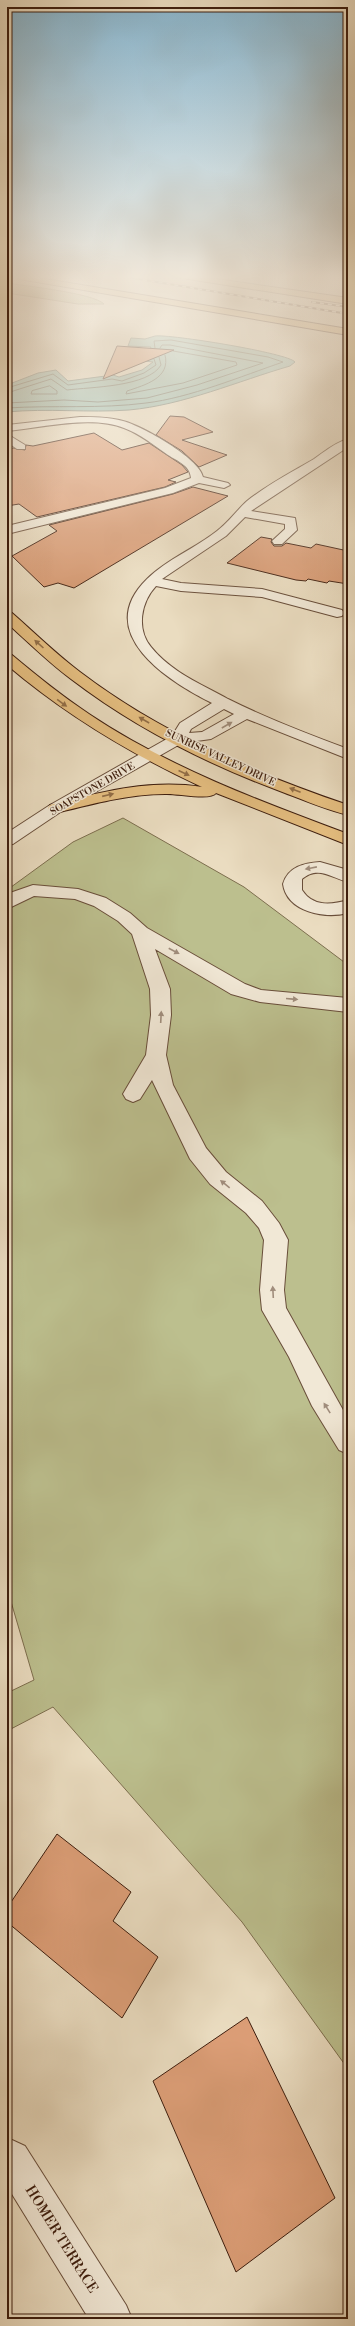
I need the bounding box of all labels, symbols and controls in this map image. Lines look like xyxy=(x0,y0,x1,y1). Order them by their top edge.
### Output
one-way arrow xyxy=(34,639,44,649)
one-way arrow xyxy=(57,699,68,707)
one-way arrow xyxy=(138,716,150,723)
one-way arrow xyxy=(221,721,233,728)
street label: SUNRISE VALLEY DRIVE xyxy=(164,727,278,789)
street label: SOAPSTONE DRIVE xyxy=(48,760,137,818)
one-way arrow xyxy=(178,770,189,776)
one-way arrow xyxy=(288,787,300,793)
one-way arrow xyxy=(102,792,114,798)
one-way arrow xyxy=(305,866,317,872)
one-way arrow xyxy=(168,947,180,954)
one-way arrow xyxy=(286,996,298,1002)
one-way arrow xyxy=(157,1011,164,1023)
one-way arrow xyxy=(219,1179,230,1188)
one-way arrow xyxy=(269,1286,276,1298)
one-way arrow xyxy=(324,1403,331,1414)
street label: HOMER TERRACE xyxy=(21,2182,102,2297)

